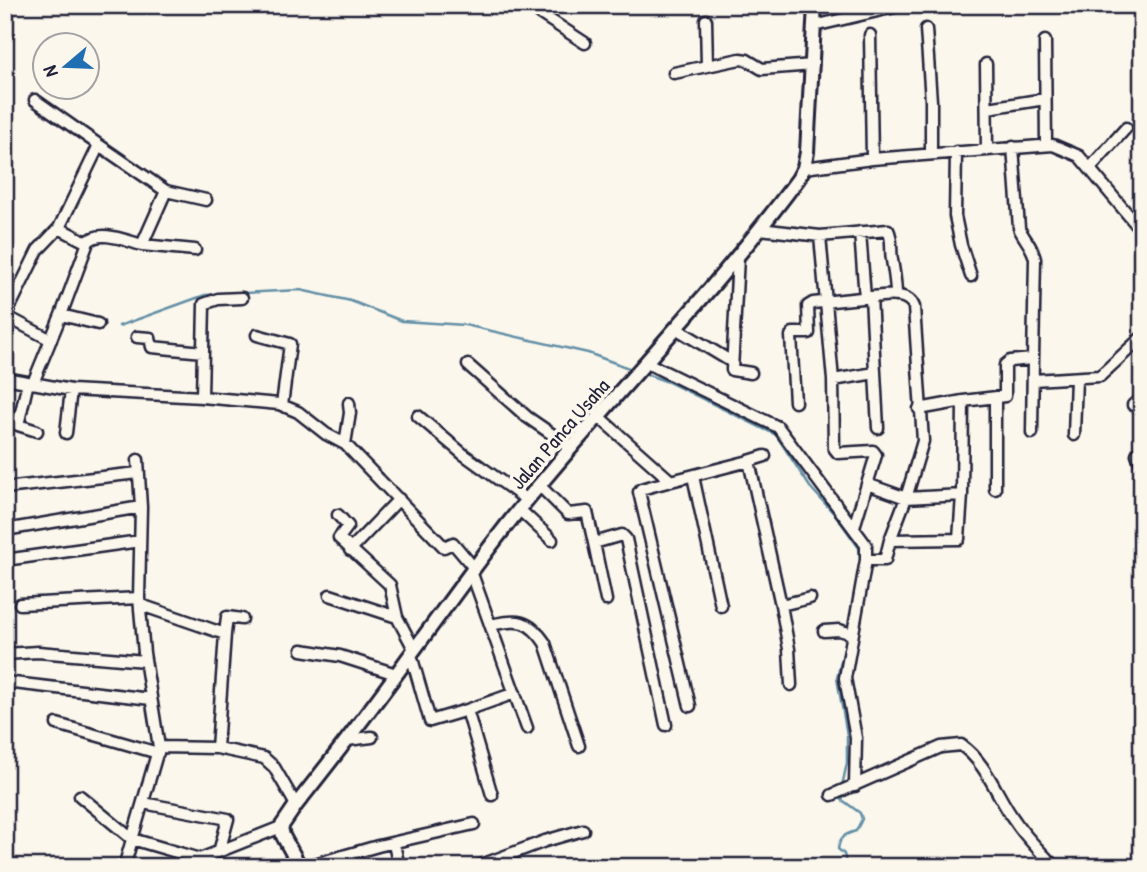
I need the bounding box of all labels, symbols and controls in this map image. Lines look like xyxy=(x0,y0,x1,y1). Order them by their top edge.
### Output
north arrow xyxy=(32,32,102,102)
text: N xyxy=(36,63,64,81)
street label: Jalan Panca Usaha xyxy=(503,372,616,495)

